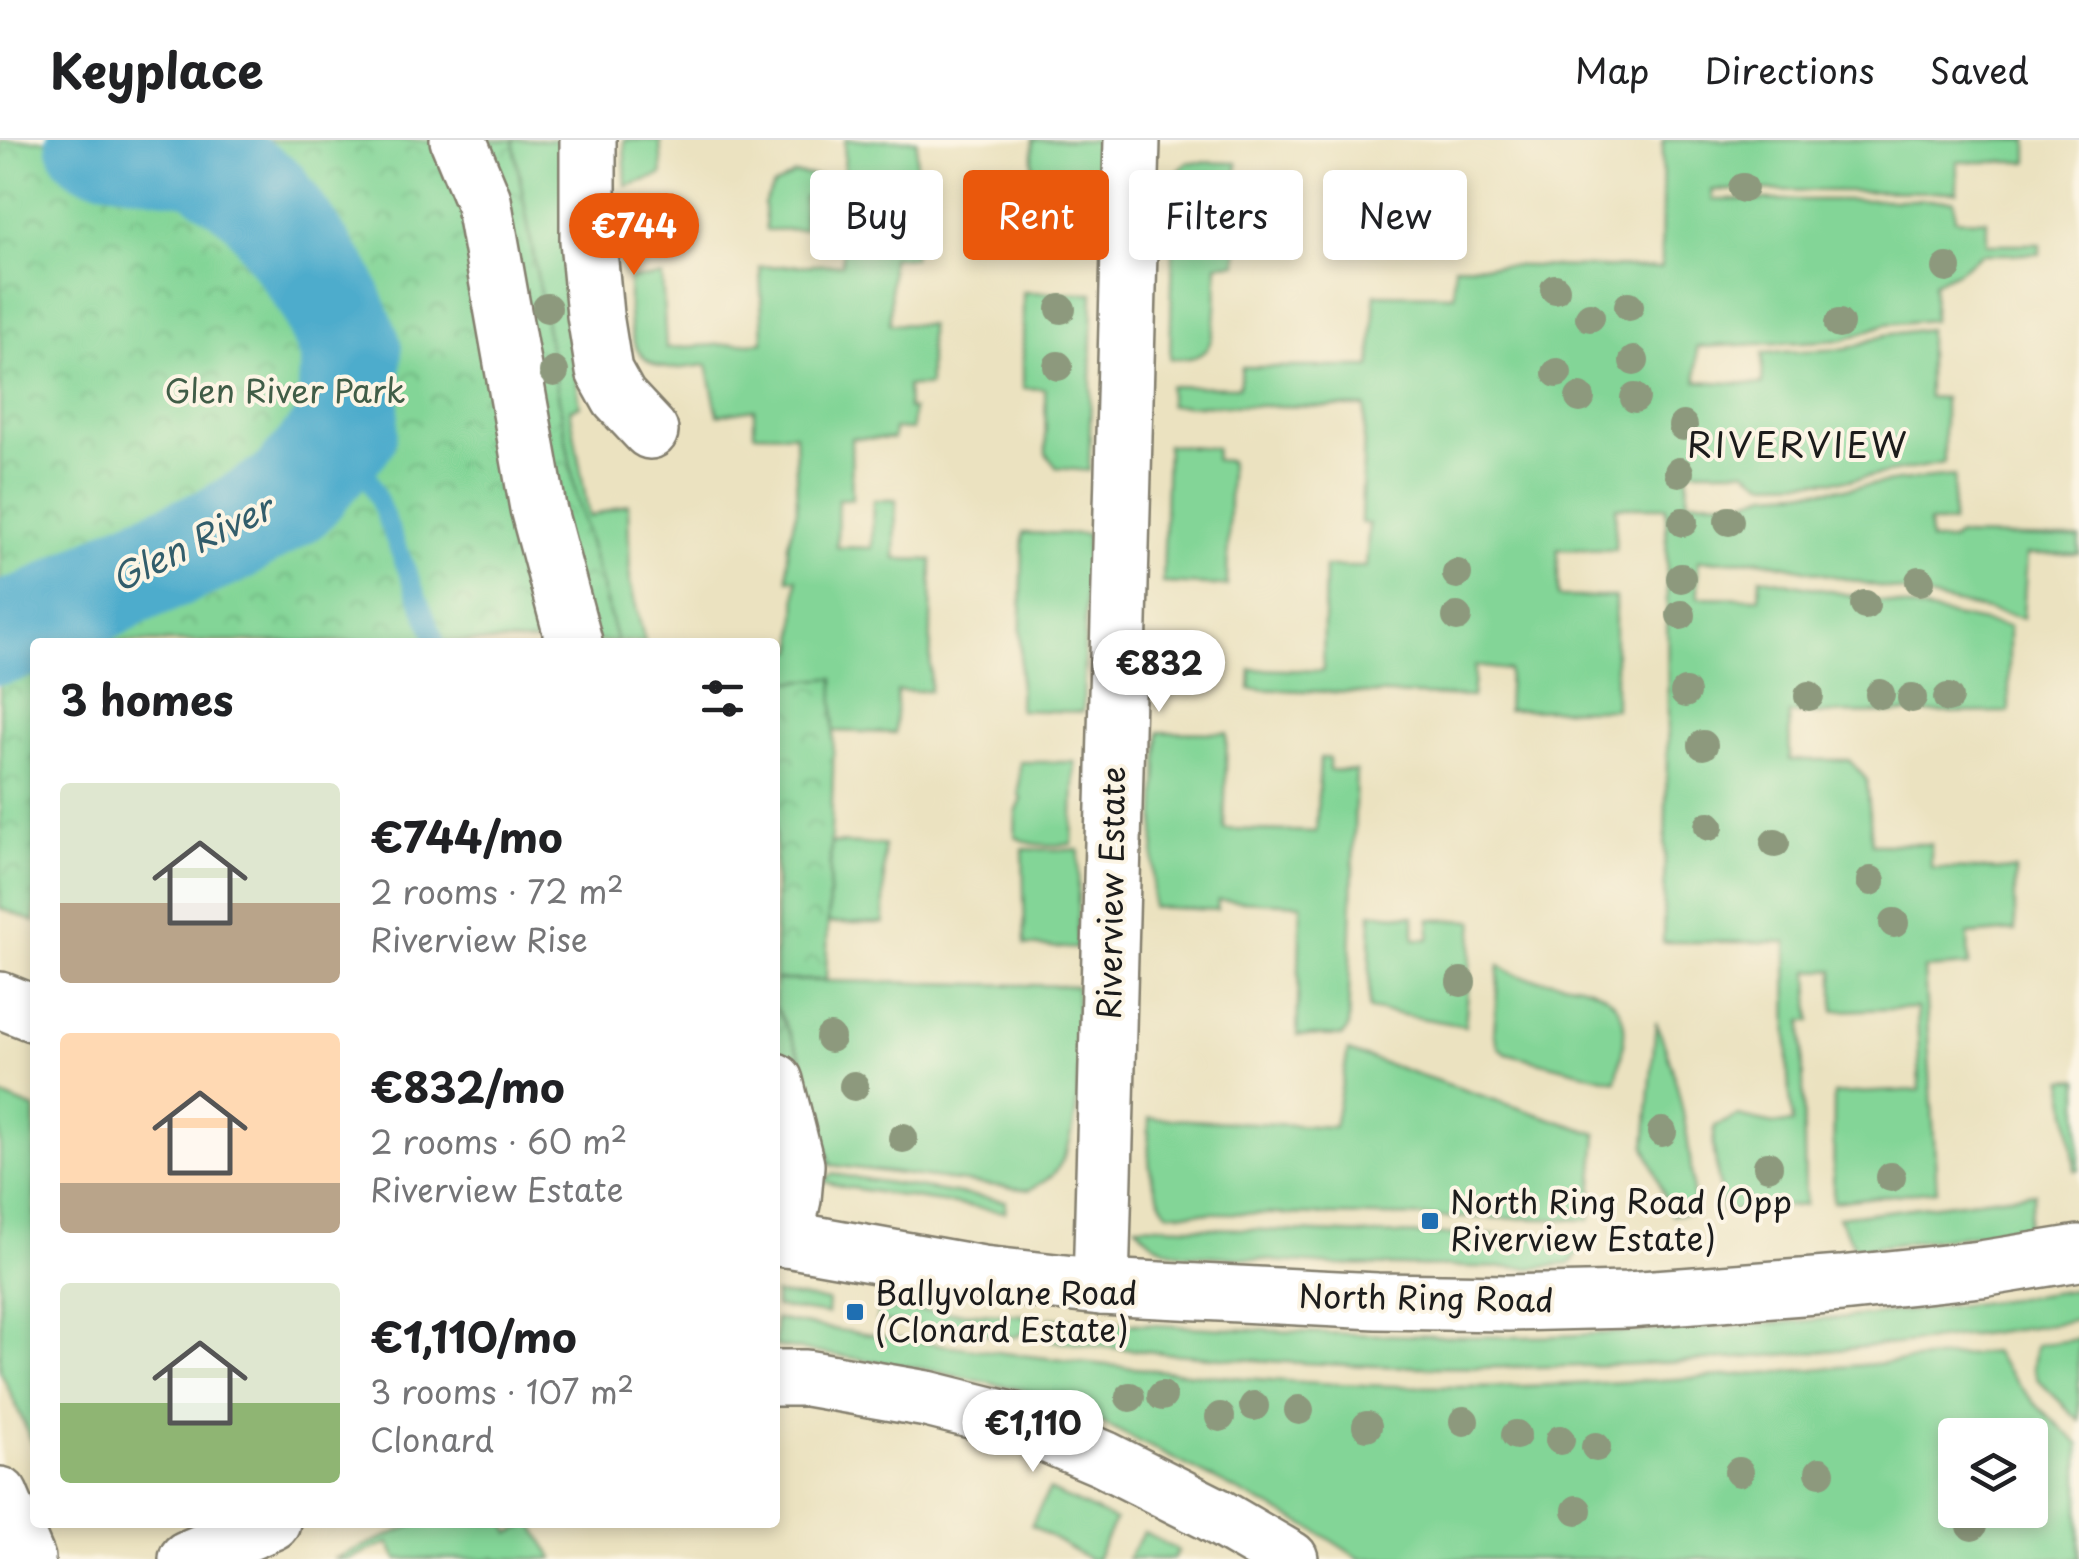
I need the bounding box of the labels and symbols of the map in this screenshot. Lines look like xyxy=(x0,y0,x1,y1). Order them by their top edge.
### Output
pin: €744 xyxy=(575,193,693,278)
park label: Glen River Park xyxy=(164,366,406,414)
district label: RIVERVIEW xyxy=(1687,417,1909,470)
water label: Glen River xyxy=(101,478,284,604)
pin: €832 xyxy=(1100,630,1218,715)
street label: Riverview Estate xyxy=(1084,766,1136,1020)
place label: North Ring Road (Opp Riverview Estate) xyxy=(1450,1177,1792,1262)
marker: North Ring Road (Opp Riverview Estate) xyxy=(1419,1210,1441,1232)
place label: Ballyvolane Road (Clonard Estate) xyxy=(875,1268,1138,1353)
street label: North Ring Road xyxy=(1298,1271,1554,1323)
marker: Ballyvolane Road (Clonard Estate) xyxy=(844,1301,866,1323)
pin: €1,110 xyxy=(952,1390,1114,1475)

